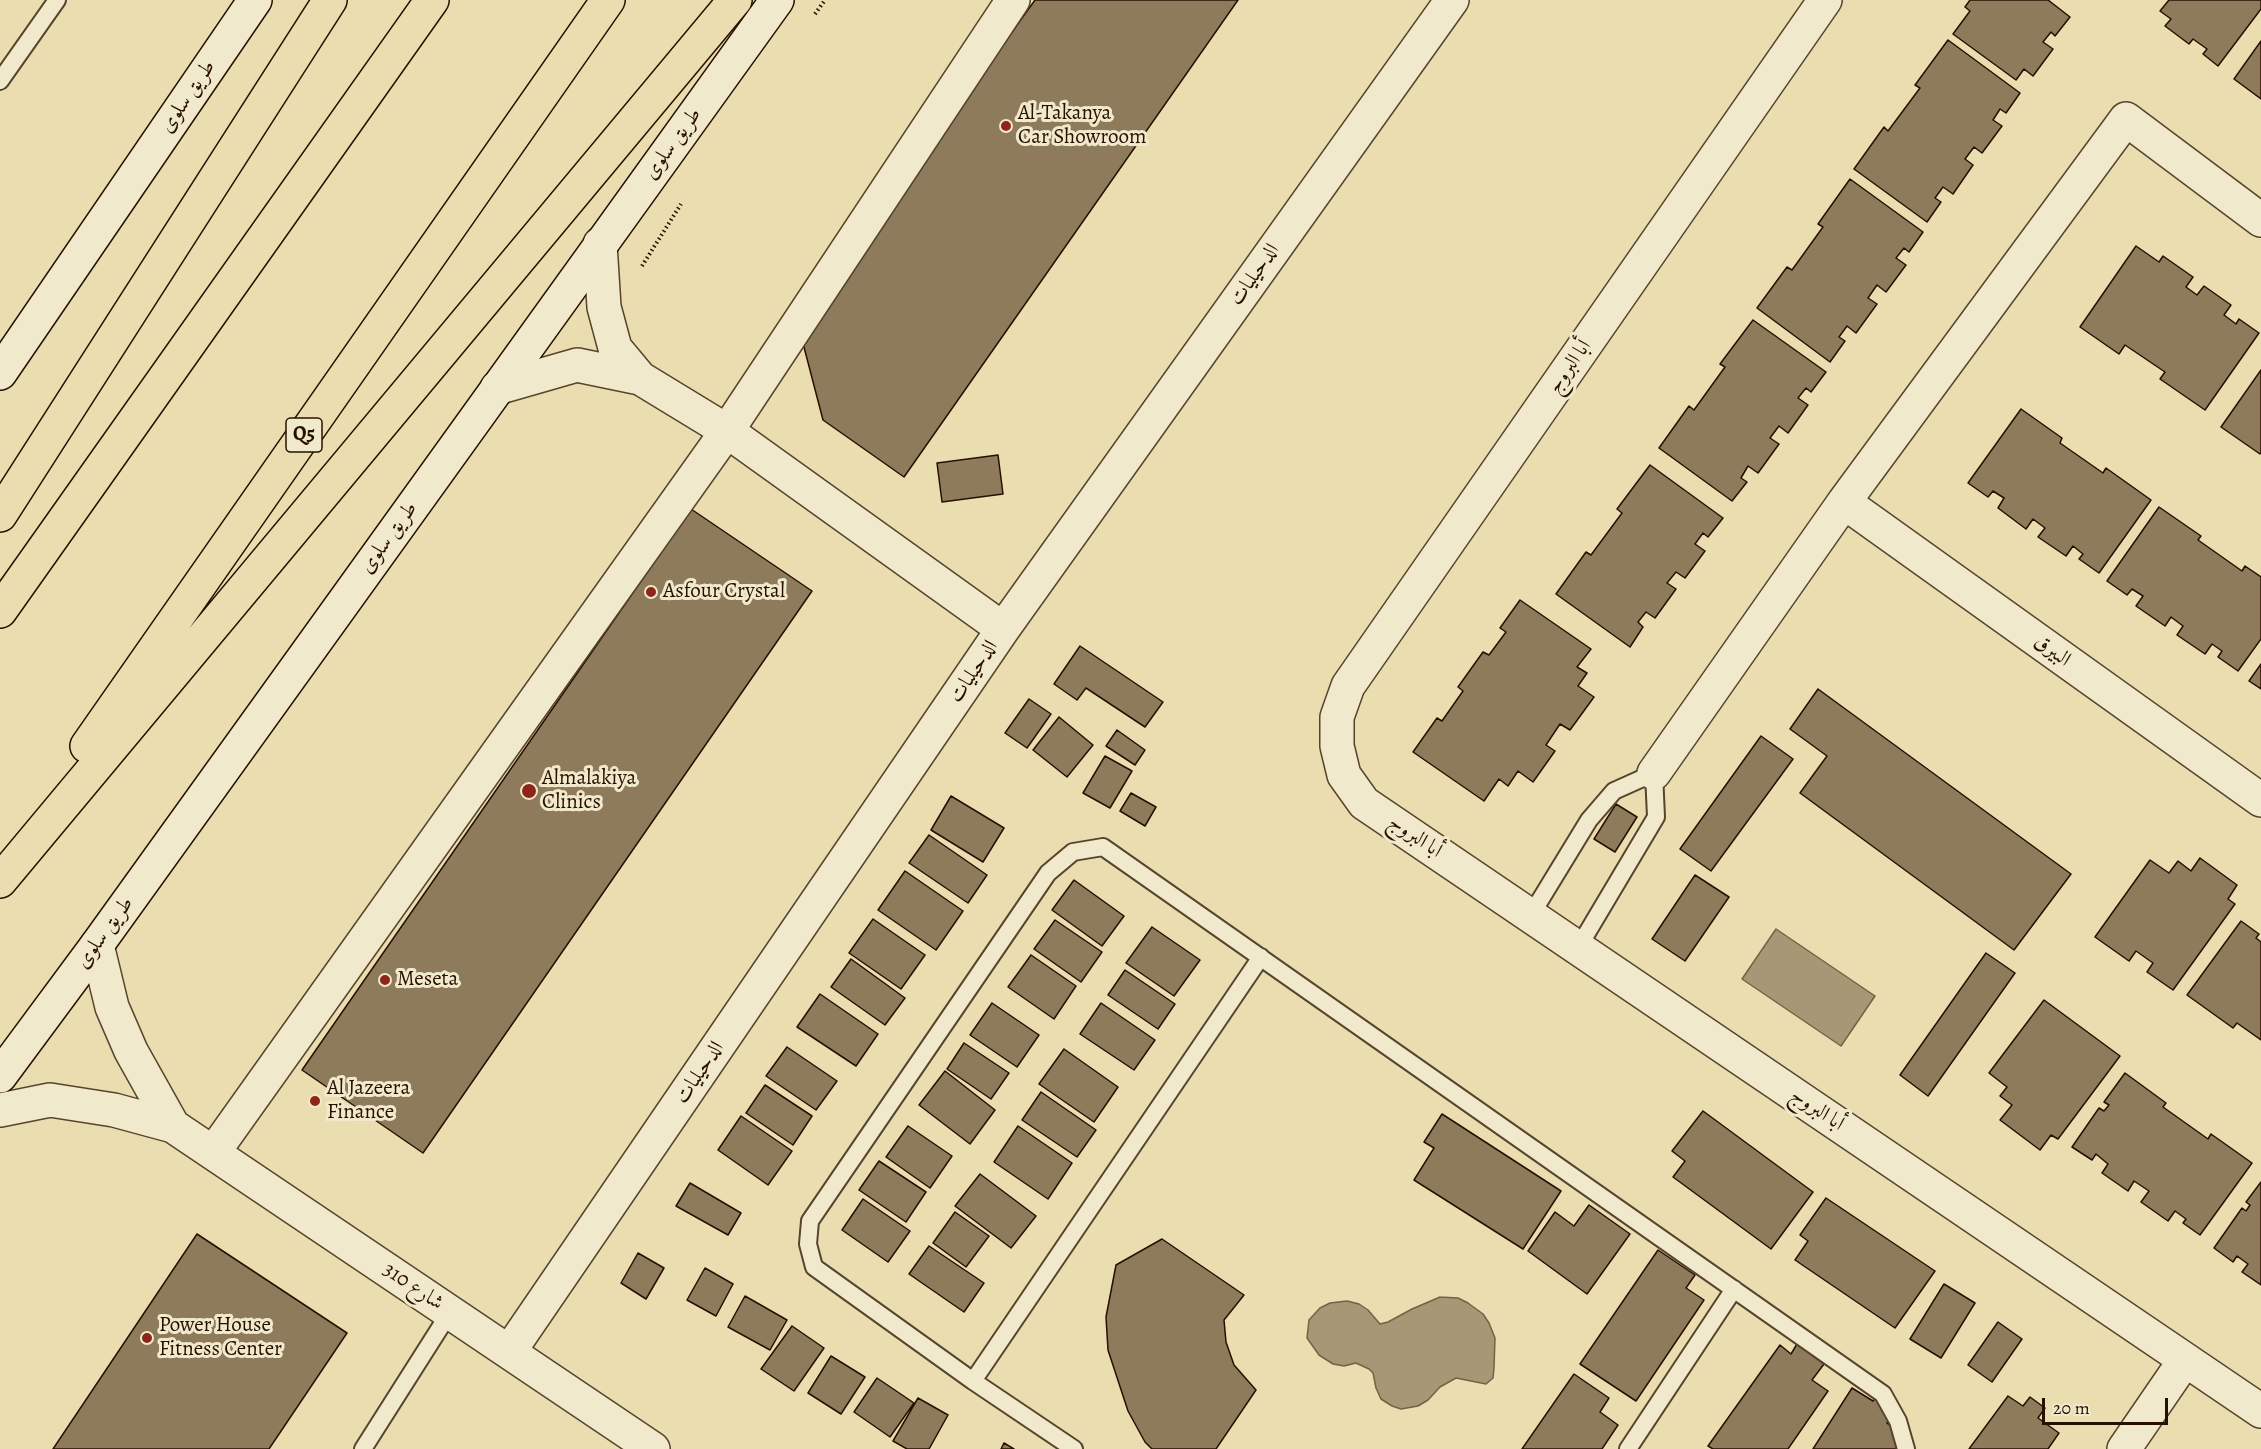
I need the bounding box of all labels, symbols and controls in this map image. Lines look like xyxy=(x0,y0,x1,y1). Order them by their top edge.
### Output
street label: طريق سلوى xyxy=(154,56,222,138)
place label: Al-Takanya Car Showroom xyxy=(1018,101,1146,151)
street label: طريق سلوى xyxy=(639,103,707,185)
marker: Al-Takanya Car Showroom xyxy=(999,119,1013,133)
street label: الدحيليات xyxy=(1225,239,1285,311)
street label: أبا البروج xyxy=(1542,335,1598,399)
road number: Q5 xyxy=(286,418,322,452)
street label: طريق سلوى xyxy=(355,497,423,579)
place label: Asfour Crystal xyxy=(663,579,785,605)
marker: Asfour Crystal xyxy=(644,585,658,599)
street label: البيرق xyxy=(2029,629,2075,673)
street label: الدحيليات xyxy=(944,636,1004,708)
place label: Almalakiya Clinics xyxy=(542,766,636,816)
marker: Almalakiya Clinics xyxy=(520,782,538,800)
street label: أبا البروج xyxy=(1383,810,1447,864)
street label: طريق سلوى xyxy=(71,892,139,974)
place label: Meseta xyxy=(397,967,458,993)
marker: Meseta xyxy=(378,973,392,987)
street label: الدحيليات xyxy=(670,1037,730,1109)
place label: Al Jazeera Finance xyxy=(327,1076,410,1126)
street label: أبا البروج xyxy=(1785,1083,1849,1137)
marker: Al Jazeera Finance xyxy=(308,1094,322,1108)
street label: شارع 310 xyxy=(378,1258,448,1316)
place label: Power House Fitness Center xyxy=(159,1313,282,1363)
marker: Power House Fitness Center xyxy=(140,1331,154,1345)
scale bar xyxy=(2045,1386,2171,1424)
text: 20 m xyxy=(2053,1396,2090,1420)

